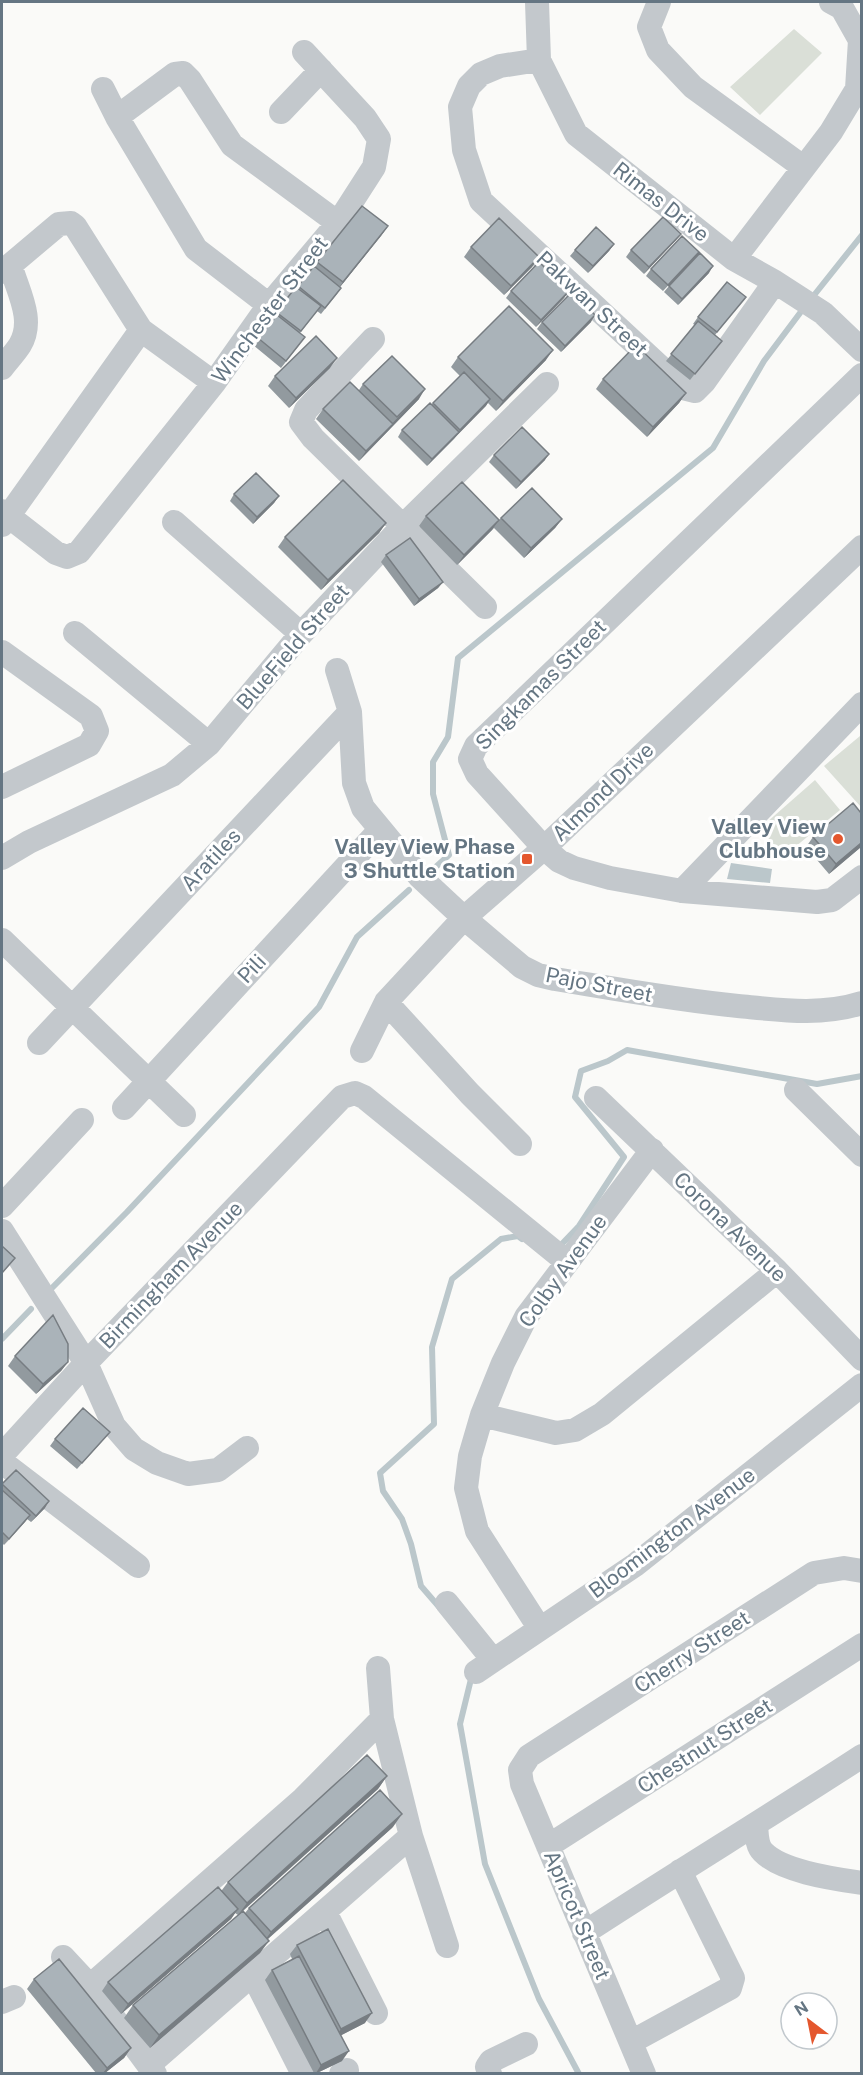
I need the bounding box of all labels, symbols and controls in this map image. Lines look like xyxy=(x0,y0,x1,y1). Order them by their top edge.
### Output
street label: Rimas Drive xyxy=(608,156,714,247)
street label: Winchester Street xyxy=(206,231,333,388)
street label: Pakwan Street xyxy=(531,246,653,362)
street label: BlueField Street xyxy=(231,579,354,715)
street label: Singkamas Street xyxy=(470,614,611,755)
street label: Almond Drive xyxy=(547,737,659,846)
place label: Valley View Clubhouse xyxy=(711,814,826,863)
street label: Aratiles xyxy=(176,823,246,896)
marker: Valley View Clubhouse xyxy=(831,832,845,846)
place label: Valley View Phase 3 Shuttle Station xyxy=(334,834,515,883)
marker: Valley View Phase 3 Shuttle Station xyxy=(520,852,534,866)
street label: Pili xyxy=(232,949,271,988)
street label: Pajo Street xyxy=(543,962,655,1007)
street label: Corona Avenue xyxy=(669,1167,792,1287)
street label: Birmingham Avenue xyxy=(94,1196,248,1354)
street label: Colby Avenue xyxy=(513,1209,612,1332)
street label: Bloomington Avenue xyxy=(584,1462,760,1603)
street label: Cherry Street xyxy=(629,1605,754,1698)
street label: Chestnut Street xyxy=(633,1693,777,1799)
street label: Apricot Street xyxy=(539,1846,616,1983)
north arrow xyxy=(779,1991,839,2051)
text: N xyxy=(791,1997,812,2020)

